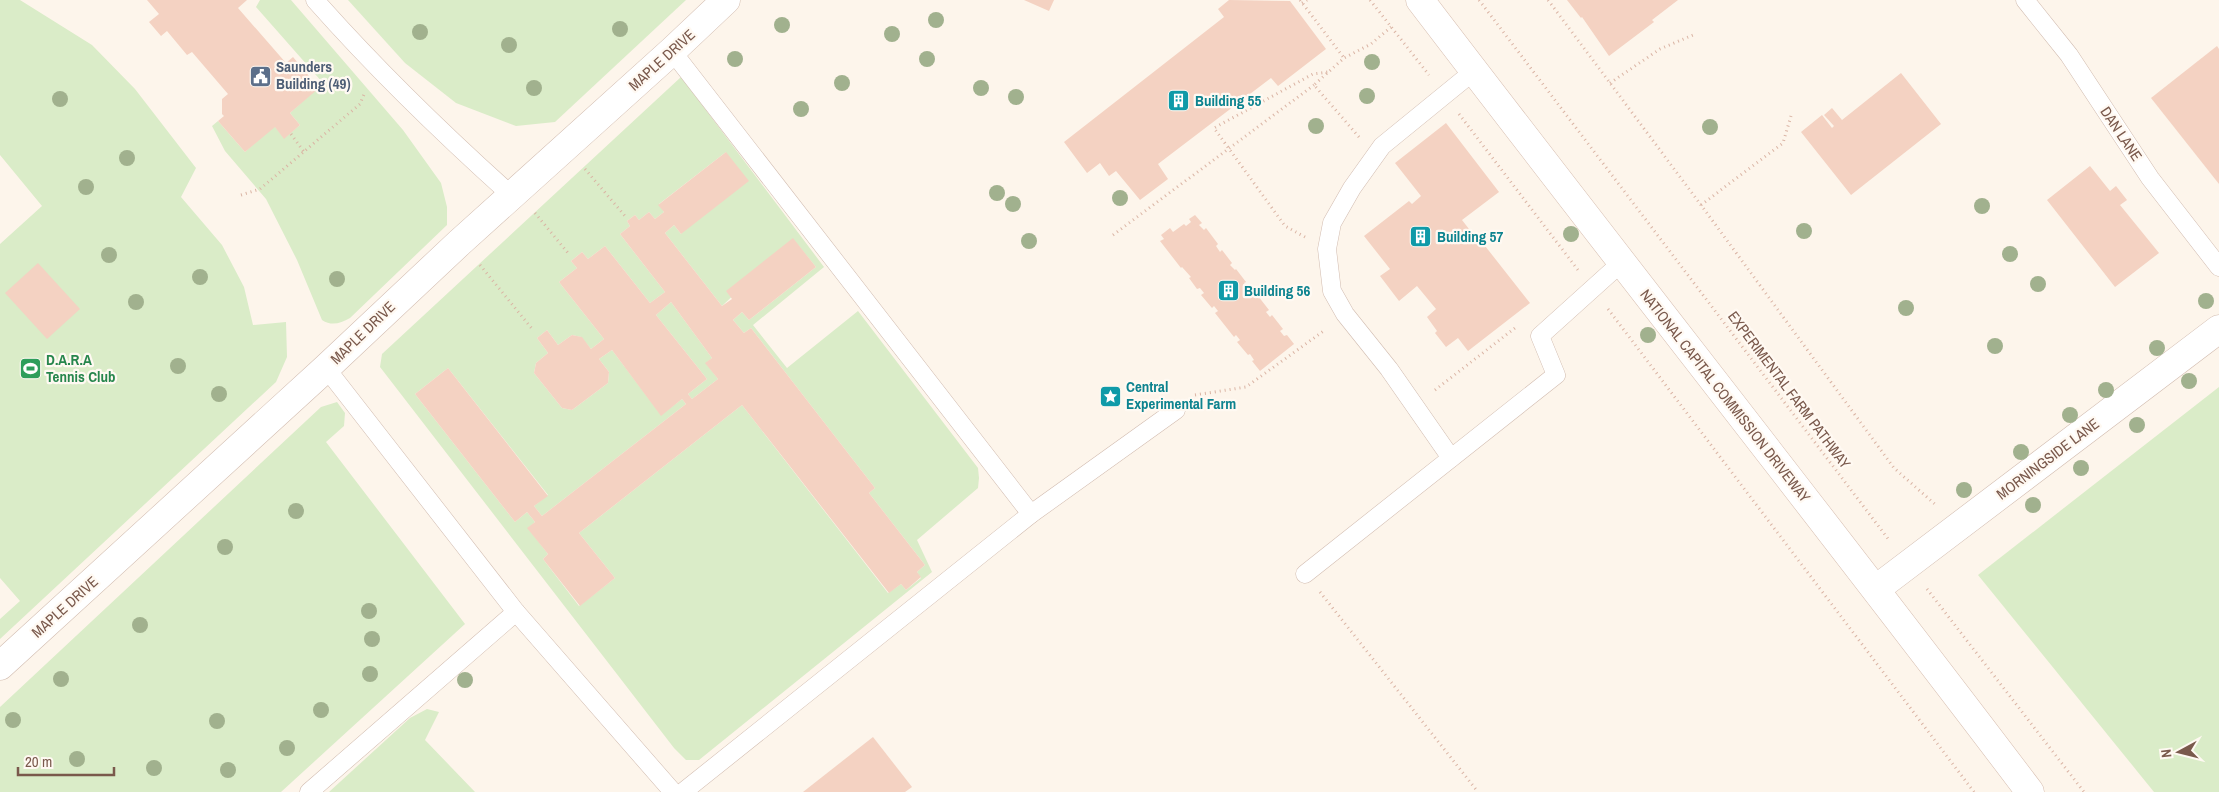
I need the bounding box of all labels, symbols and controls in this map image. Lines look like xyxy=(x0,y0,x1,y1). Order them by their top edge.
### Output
street label: MAPLE DRIVE xyxy=(624,24,699,95)
place label: Saunders Building (49) xyxy=(276,56,351,94)
public building icon: Saunders Building (49) xyxy=(248,64,272,88)
building icon: Building 55 xyxy=(1167,89,1191,113)
place label: Building 55 xyxy=(1195,90,1261,111)
street label: DAN LANE xyxy=(2096,102,2147,165)
building icon: Building 57 xyxy=(1409,225,1433,249)
place label: Building 57 xyxy=(1437,226,1503,247)
building icon: Building 56 xyxy=(1216,279,1240,303)
place label: Building 56 xyxy=(1244,280,1310,301)
street label: NATIONAL CAPITAL COMMISSION DRIVEWAY xyxy=(1635,285,1816,507)
street label: MAPLE DRIVE xyxy=(326,296,400,369)
street label: EXPERIMENTAL FARM PATHWAY xyxy=(1723,307,1856,473)
place label: D.A.R.A Tennis Club xyxy=(46,349,116,387)
sports icon: D.A.R.A Tennis Club xyxy=(18,357,42,381)
place label: Central Experimental Farm xyxy=(1126,376,1236,414)
place icon: Central Experimental Farm xyxy=(1098,384,1122,408)
street label: MORNINGSIDE LANE xyxy=(1992,413,2103,504)
street label: MAPLE DRIVE xyxy=(27,571,102,642)
north arrow xyxy=(2154,727,2204,777)
scale bar xyxy=(18,744,114,776)
text: N xyxy=(2157,748,2176,759)
text: 20 m xyxy=(25,751,52,772)

